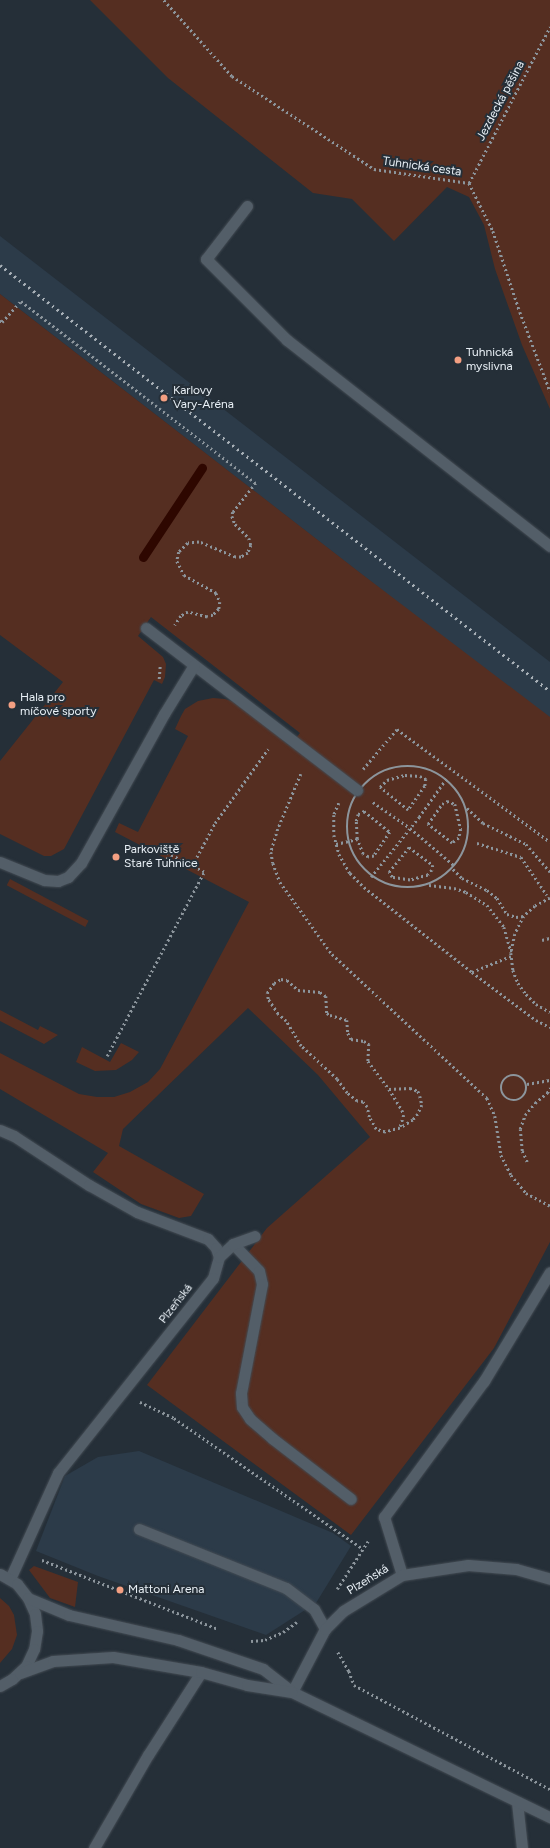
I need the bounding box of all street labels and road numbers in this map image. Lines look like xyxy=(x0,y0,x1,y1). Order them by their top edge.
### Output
street label: Jezdecká pěšina xyxy=(474,59,528,143)
street label: Tuhnická cesta xyxy=(382,154,462,180)
street label: Plzeňská xyxy=(156,1281,196,1327)
street label: Plzeňská xyxy=(345,1562,391,1598)

